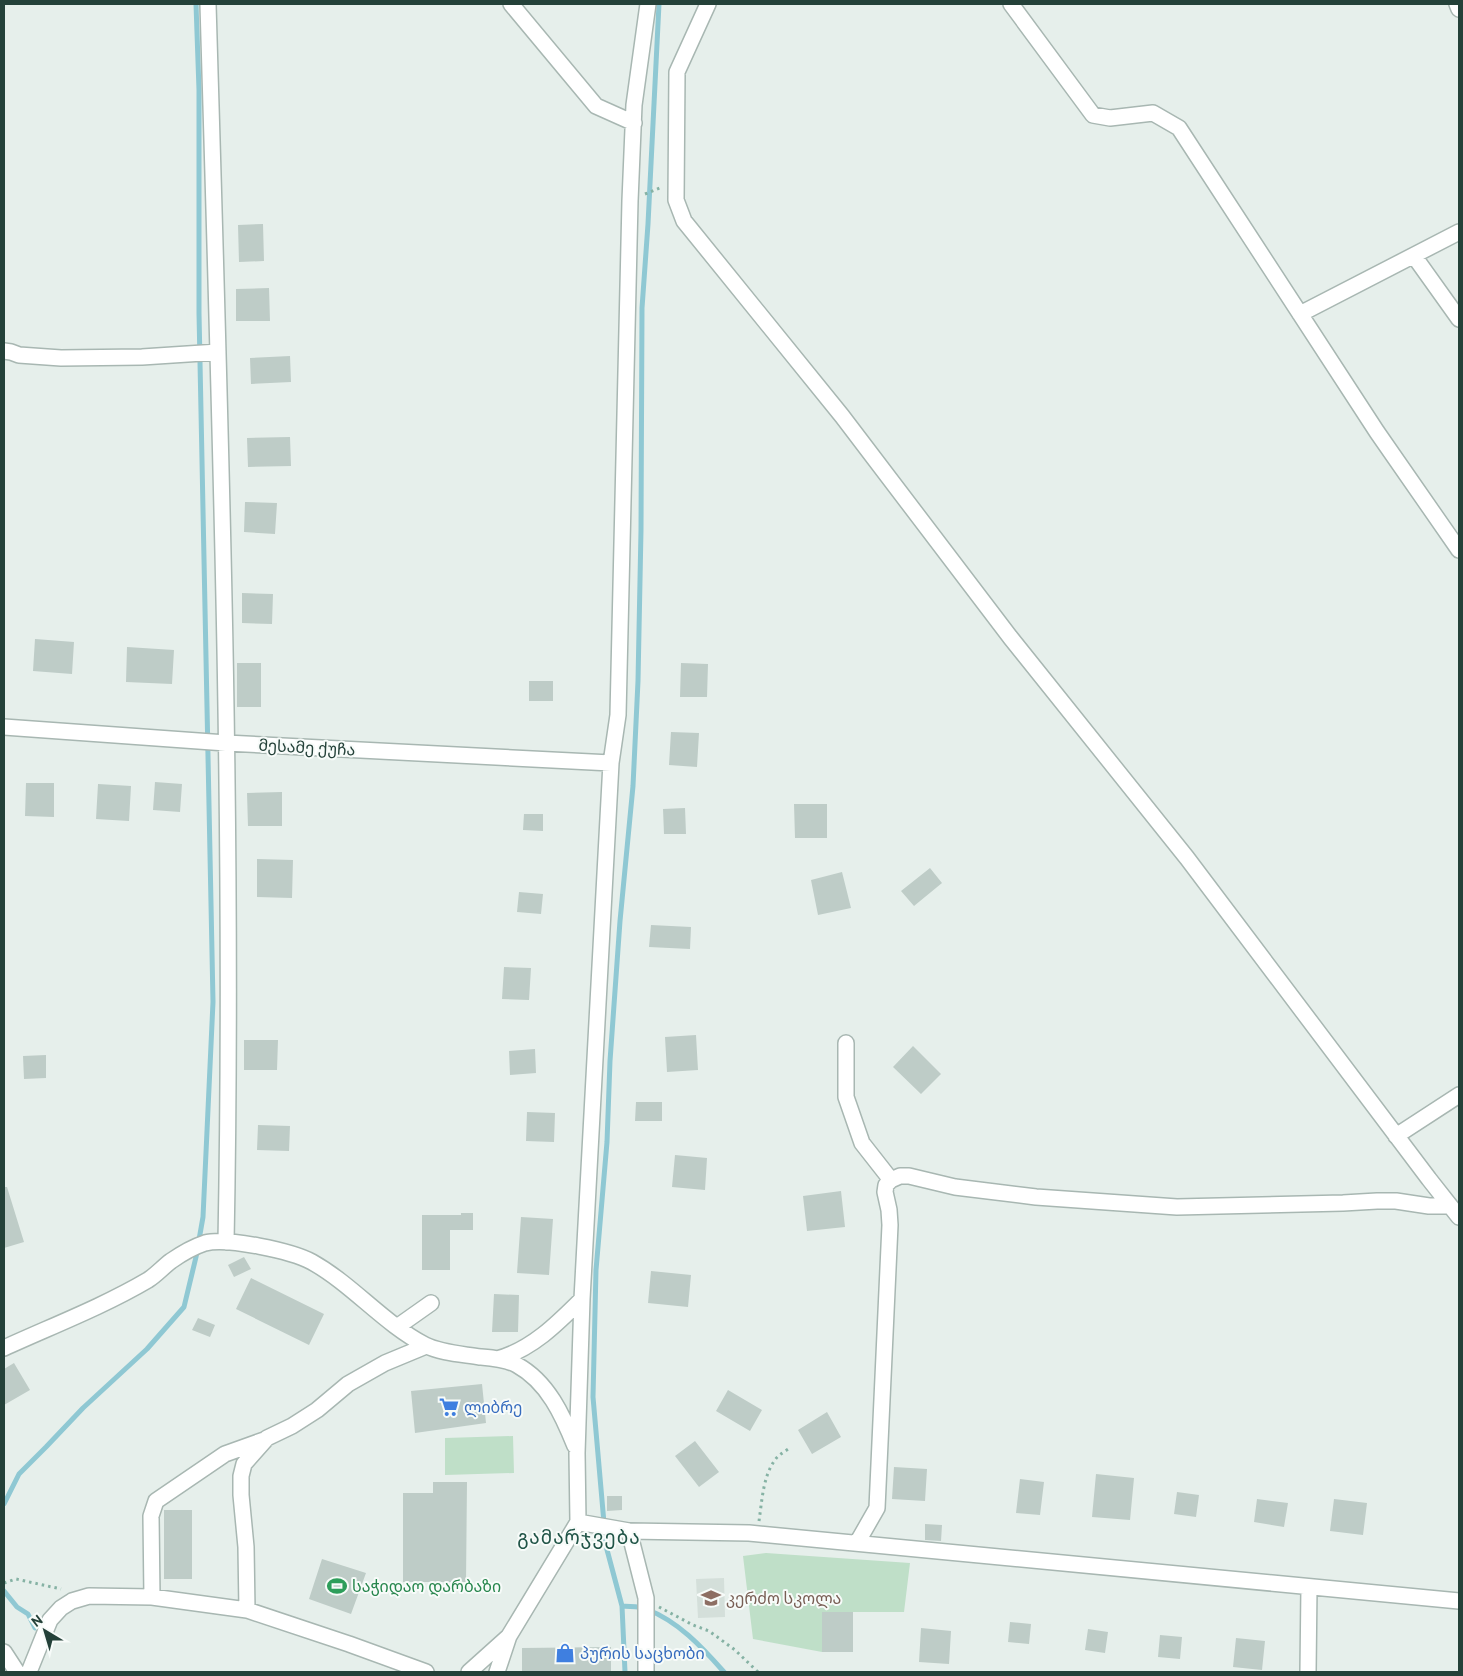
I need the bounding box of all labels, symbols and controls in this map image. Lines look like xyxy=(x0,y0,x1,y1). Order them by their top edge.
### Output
street label: მესამე ქუჩა xyxy=(258,736,356,762)
supermarket icon: ლიბრე xyxy=(438,1396,460,1418)
place label: ლიბრე xyxy=(464,1399,522,1419)
district label: გამარჯვება xyxy=(517,1527,641,1551)
sports icon: საჭიდაო დარბაზი xyxy=(326,1575,348,1597)
place label: საჭიდაო დარბაზი xyxy=(352,1578,501,1598)
school or university icon: კერძო სკოლა xyxy=(700,1587,722,1609)
place label: კერძო სკოლა xyxy=(726,1590,841,1610)
north arrow xyxy=(20,1606,70,1656)
text: N xyxy=(29,1612,47,1632)
shop icon: პურის საცხობი xyxy=(554,1642,576,1664)
place label: პურის საცხობი xyxy=(580,1645,705,1665)

